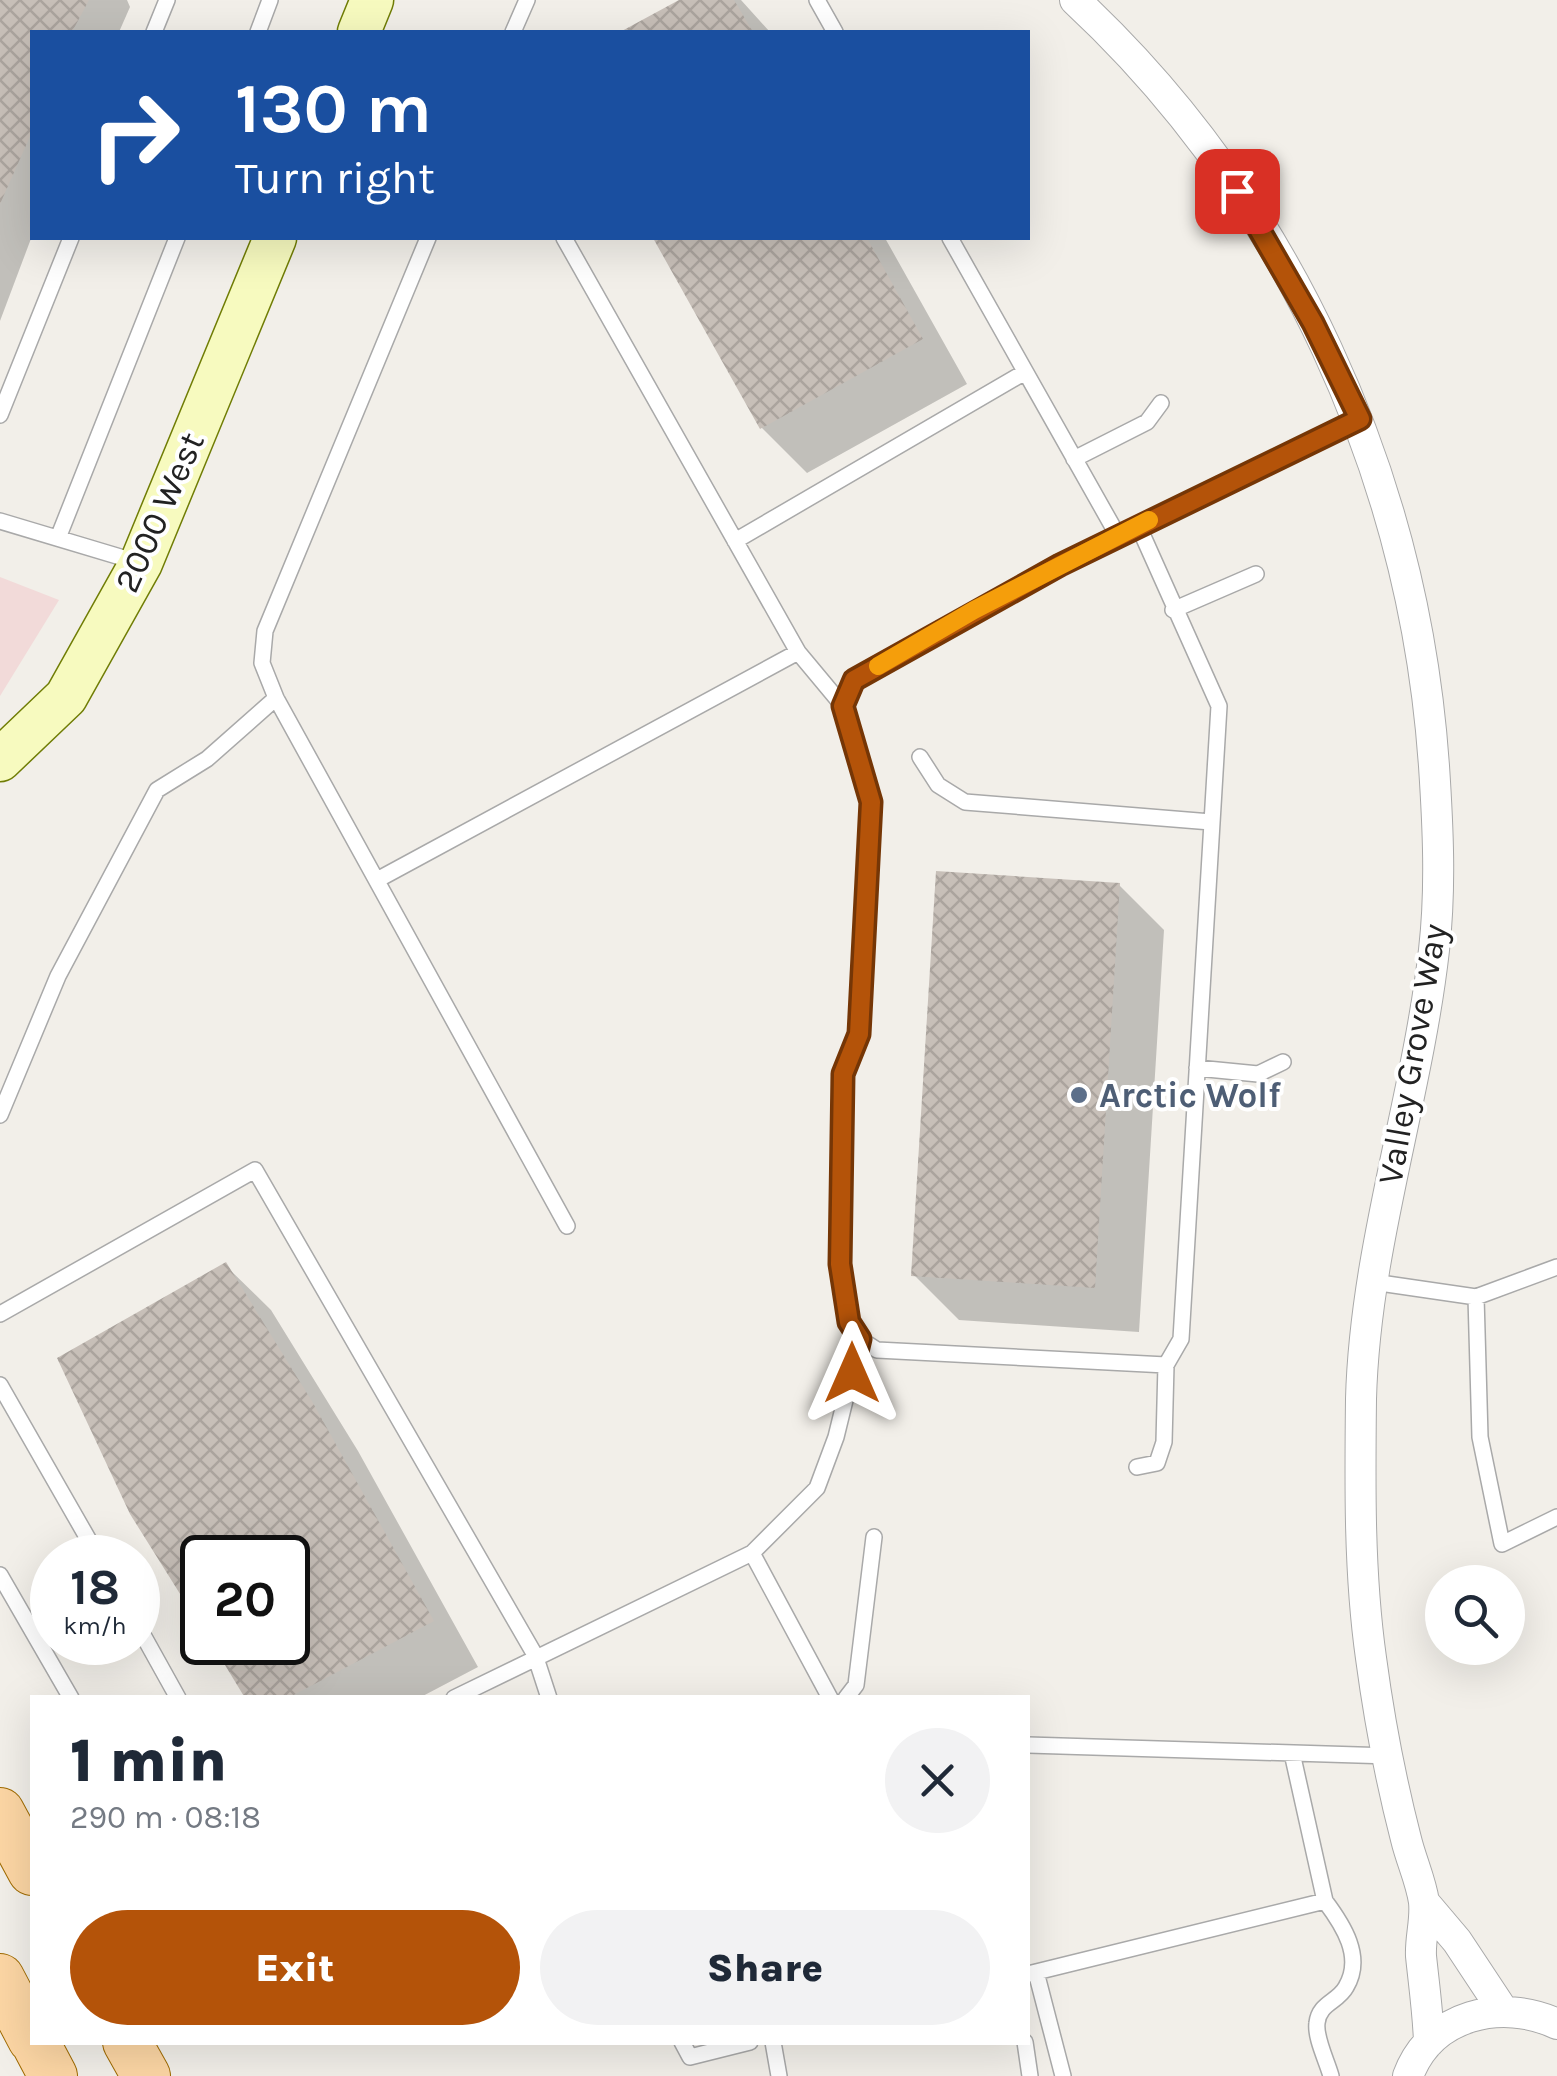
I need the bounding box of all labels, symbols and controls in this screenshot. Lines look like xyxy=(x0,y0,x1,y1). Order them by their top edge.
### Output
text: 130 m xyxy=(235,68,432,150)
icon: right xyxy=(70,70,200,200)
pin xyxy=(1195,149,1280,234)
text: Turn right xyxy=(235,152,435,204)
icon: arrive xyxy=(1210,164,1265,219)
street label: 2000 West xyxy=(106,426,213,598)
street label: Valley Grove Way xyxy=(1369,921,1456,1188)
place label: Arctic Wolf xyxy=(1099,1075,1281,1116)
marker: Arctic Wolf xyxy=(1068,1084,1090,1106)
position arrow xyxy=(800,1321,904,1425)
speed limit sign: 20 xyxy=(180,1535,310,1665)
text: 18 xyxy=(70,1558,120,1617)
map controls xyxy=(1425,1565,1525,1665)
button: search xyxy=(1425,1565,1525,1665)
text: km/h xyxy=(63,1611,127,1640)
text: 1 min xyxy=(70,1726,227,1796)
button: close xyxy=(885,1728,990,1833)
text: 290 m · 08:18 xyxy=(70,1799,261,1836)
button: Exit xyxy=(70,1910,520,2025)
button: Share xyxy=(540,1910,990,2025)

